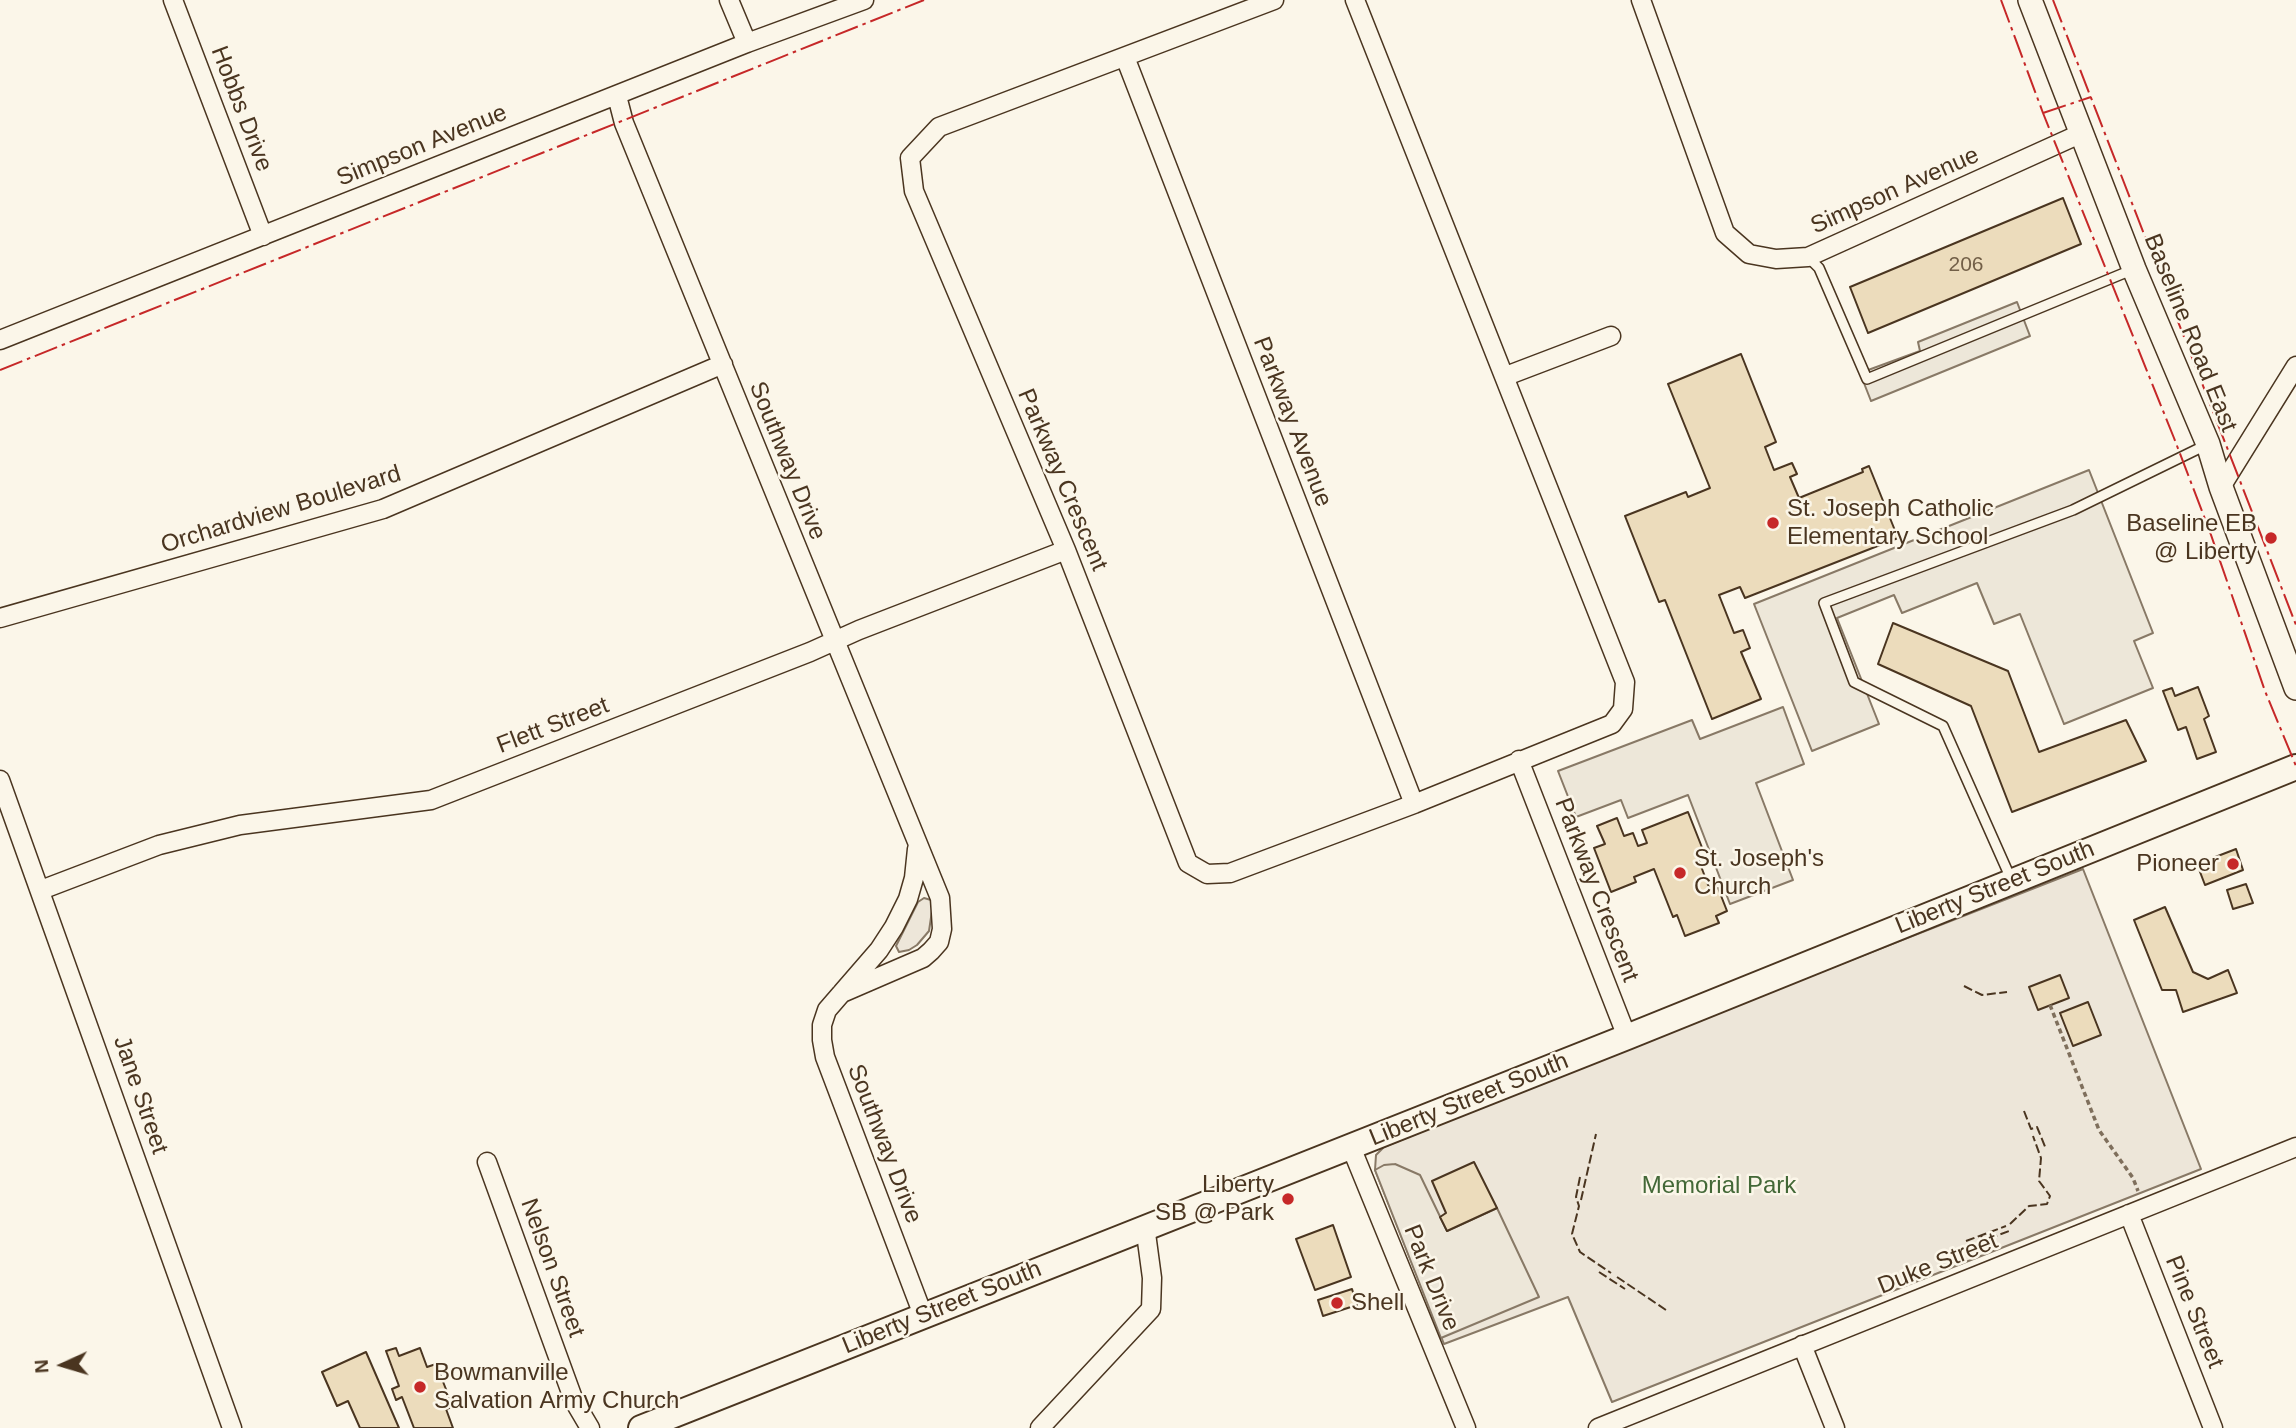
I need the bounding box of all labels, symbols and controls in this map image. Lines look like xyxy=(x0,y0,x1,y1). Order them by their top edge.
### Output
street label: Hobbs Drive xyxy=(204,42,278,176)
street label: Simpson Avenue xyxy=(333,99,511,193)
street label: Simpson Avenue xyxy=(1806,141,1984,241)
street label: Baseline Road East xyxy=(2137,230,2243,436)
house number: 206 xyxy=(1948,252,1984,278)
street label: Parkway Avenue xyxy=(1246,333,1338,511)
street label: Southway Drive xyxy=(742,378,832,544)
street label: Parkway Crescent xyxy=(1011,385,1113,575)
street label: Orchardview Boulevard xyxy=(158,460,404,560)
place label: St. Joseph Catholic Elementary School xyxy=(1787,495,1994,551)
place label: Baseline EB @ Liberty xyxy=(2126,510,2257,566)
marker: St. Joseph Catholic Elementary School xyxy=(1765,515,1781,531)
marker: Baseline EB @ Liberty xyxy=(2263,530,2279,546)
street label: Flett Street xyxy=(493,692,613,760)
street label: Parkway Crescent xyxy=(1548,794,1644,986)
street label: Liberty Street South xyxy=(1891,835,2099,941)
place label: St. Joseph's Church xyxy=(1694,845,1824,901)
place label: Pioneer xyxy=(2136,850,2219,878)
marker: Pioneer xyxy=(2225,856,2241,872)
marker: St. Joseph's Church xyxy=(1672,865,1688,881)
street label: Jane Street xyxy=(106,1032,174,1158)
street label: Liberty Street South xyxy=(1365,1047,1573,1153)
street label: Southway Drive xyxy=(840,1060,928,1228)
place label: Liberty SB @ Park xyxy=(1155,1171,1274,1227)
park label: Memorial Park xyxy=(1642,1172,1796,1200)
marker: Liberty SB @ Park xyxy=(1280,1191,1296,1207)
street label: Nelson Street xyxy=(514,1195,590,1341)
street label: Park Drive xyxy=(1397,1221,1465,1335)
street label: Duke Street xyxy=(1874,1227,2002,1301)
street label: Pine Street xyxy=(2158,1252,2230,1372)
street label: Liberty Street South xyxy=(838,1255,1046,1361)
place label: Shell xyxy=(1351,1289,1404,1317)
marker: Shell xyxy=(1329,1295,1345,1311)
north arrow xyxy=(28,1330,98,1400)
text: N xyxy=(31,1359,53,1374)
place label: Bowmanville Salvation Army Church xyxy=(434,1359,679,1415)
marker: Bowmanville Salvation Army Church xyxy=(412,1379,428,1395)

